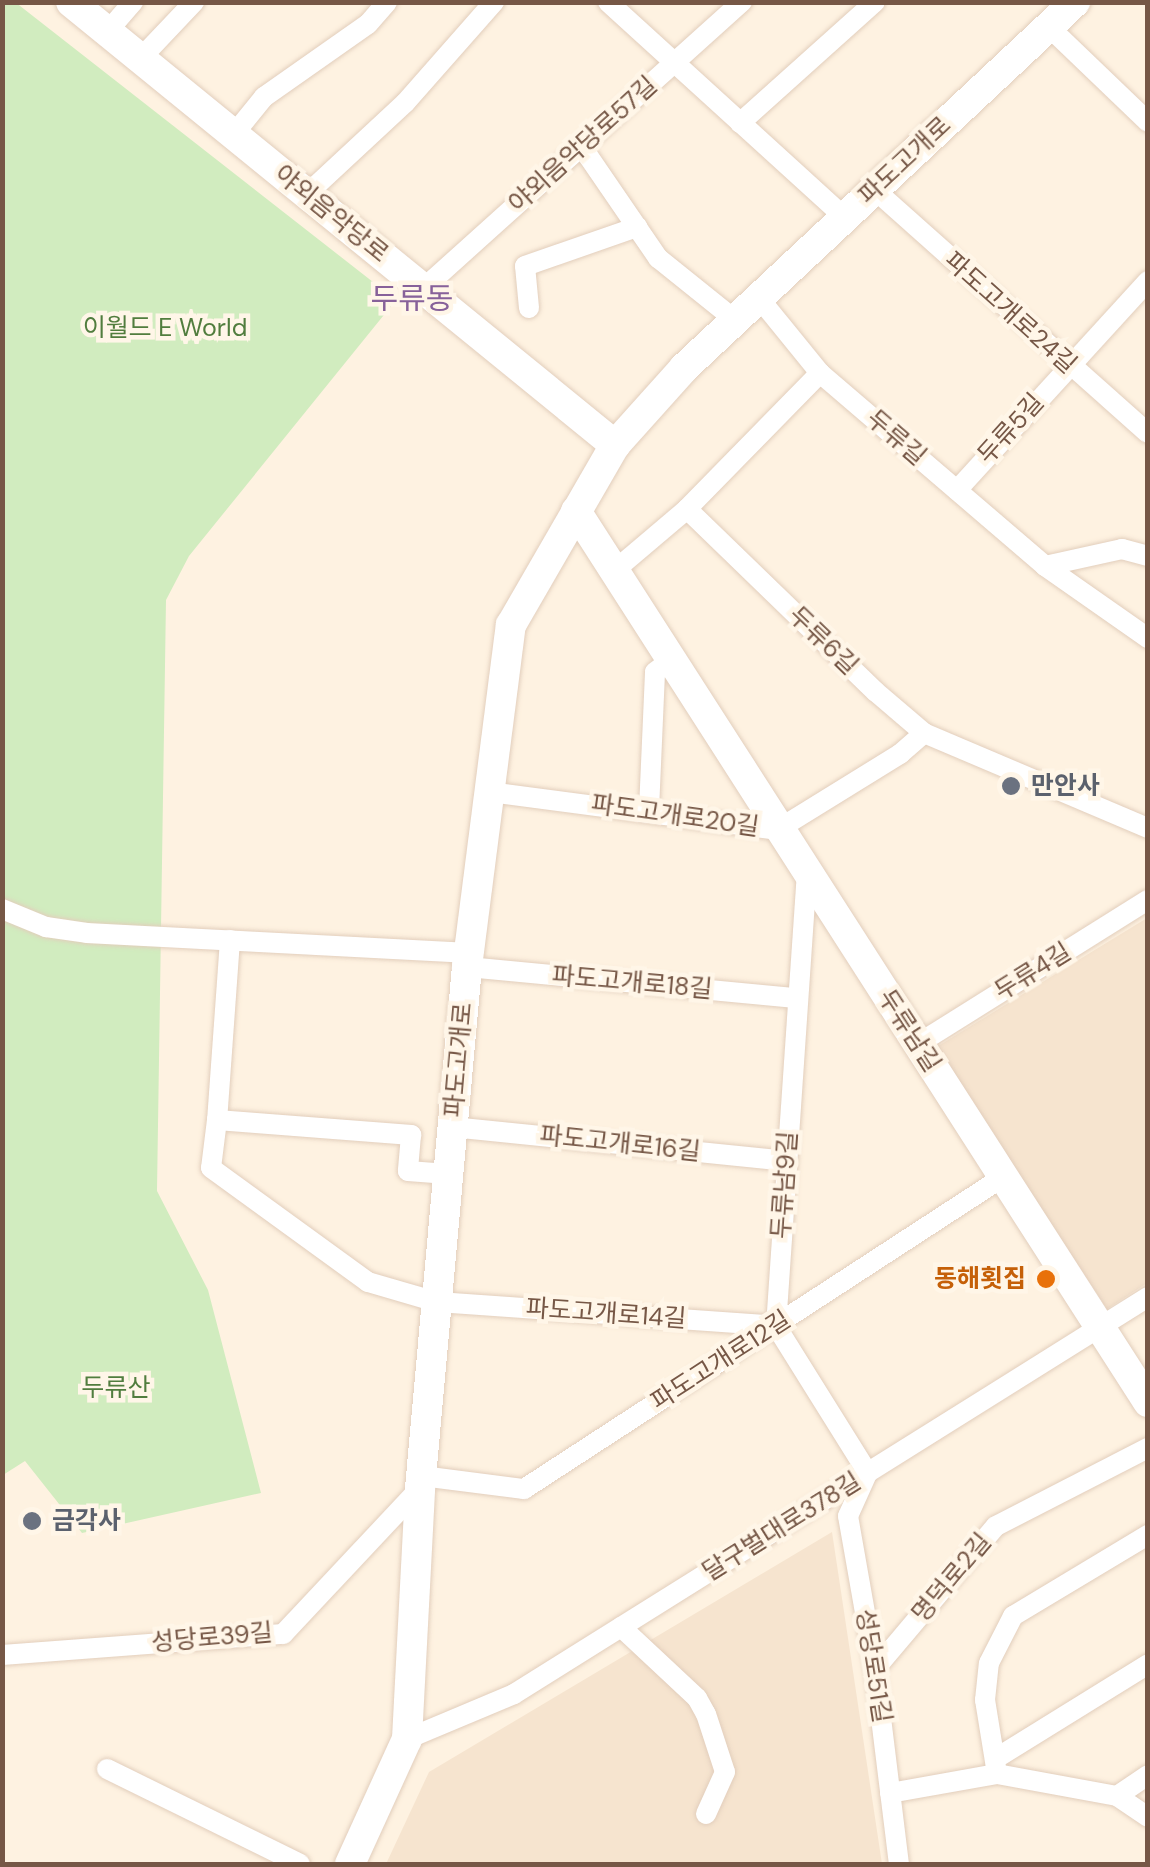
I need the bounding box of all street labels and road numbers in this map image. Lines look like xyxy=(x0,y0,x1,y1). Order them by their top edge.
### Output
street label: 야외음악당로57길 xyxy=(503,71,663,219)
street label: 파도고개로 xyxy=(853,111,957,211)
street label: 야외음악당로 xyxy=(268,159,394,269)
street label: 파도고개로24길 xyxy=(938,246,1082,380)
street label: 두류5길 xyxy=(972,388,1050,470)
street label: 두류길 xyxy=(860,404,932,472)
street label: 두류6길 xyxy=(782,601,864,681)
street label: 파도고개로20길 xyxy=(589,789,761,843)
street label: 두류4길 xyxy=(989,937,1077,1007)
street label: 파도고개로18길 xyxy=(550,961,714,1005)
street label: 두류남길 xyxy=(871,984,947,1078)
street label: 파도고개로 xyxy=(439,1001,479,1119)
street label: 파도고개로16길 xyxy=(538,1121,702,1167)
street label: 두류남9길 xyxy=(766,1130,804,1240)
street label: 파도고개로14길 xyxy=(525,1293,687,1335)
street label: 파도고개로12길 xyxy=(646,1305,796,1417)
street label: 달구벌대로378길 xyxy=(698,1466,866,1588)
street label: 명덕로2길 xyxy=(906,1528,998,1628)
street label: 성당로51길 xyxy=(849,1607,897,1725)
street label: 성당로39길 xyxy=(150,1618,274,1658)

